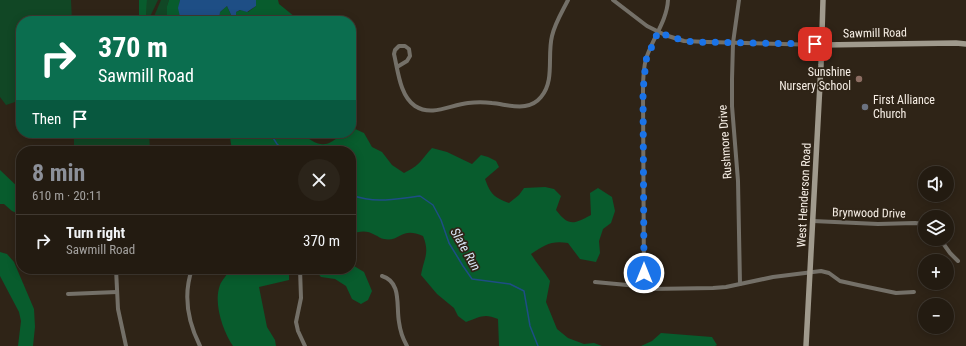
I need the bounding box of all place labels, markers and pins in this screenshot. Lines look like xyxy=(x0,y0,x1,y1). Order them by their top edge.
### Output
pin xyxy=(798,27,832,61)
place label: Sunshine Nursery School xyxy=(779,65,851,93)
marker: Sunshine Nursery School xyxy=(854,74,864,84)
place label: First Alliance Church xyxy=(873,93,935,121)
marker: First Alliance Church xyxy=(860,102,870,112)

